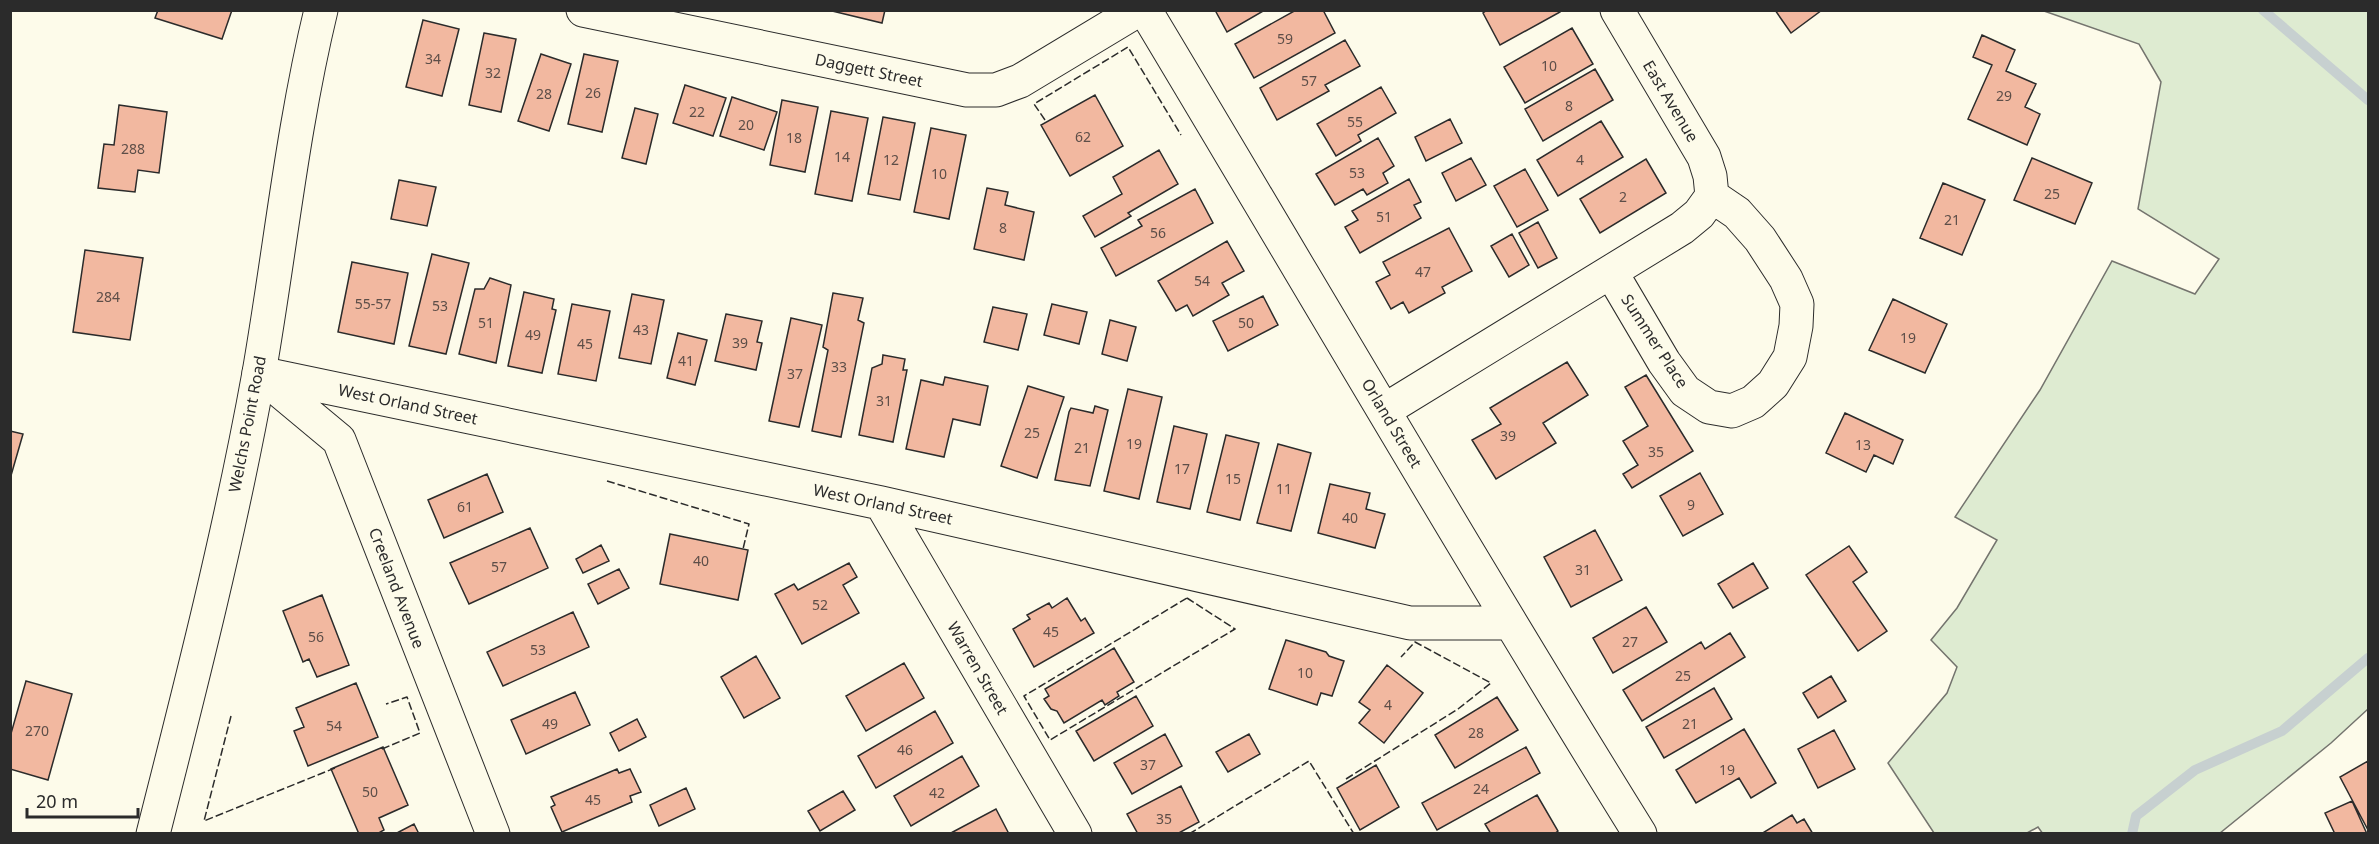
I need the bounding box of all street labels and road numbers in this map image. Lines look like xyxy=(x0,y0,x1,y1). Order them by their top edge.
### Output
street label: Daggett Street xyxy=(813,48,925,92)
street label: East Avenue xyxy=(1638,56,1704,146)
street label: Summer Place xyxy=(1616,290,1694,392)
street label: Welchs Point Road xyxy=(223,354,271,494)
street label: Orland Street xyxy=(1357,374,1427,472)
street label: West Orland Street xyxy=(336,378,480,430)
street label: West Orland Street xyxy=(811,478,955,530)
street label: Creeland Avenue xyxy=(364,524,430,652)
street label: Warren Street xyxy=(942,617,1014,719)

